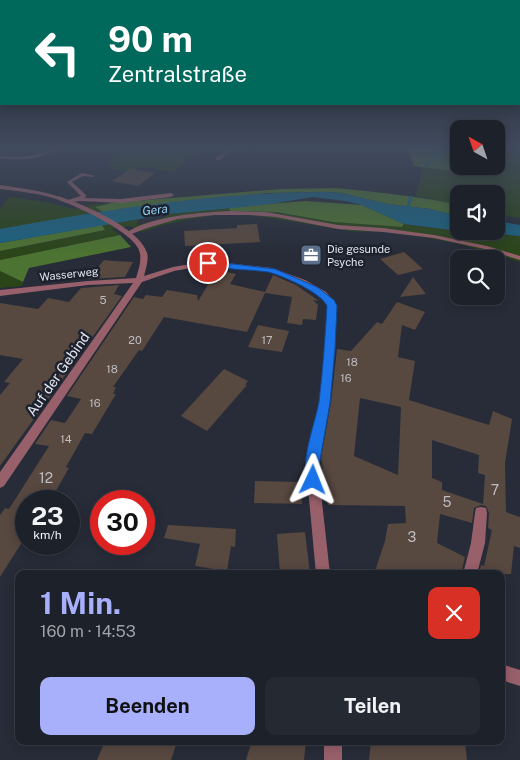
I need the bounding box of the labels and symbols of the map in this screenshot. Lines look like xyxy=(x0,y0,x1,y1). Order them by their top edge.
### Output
north arrow xyxy=(450,120,505,175)
water label: Gera xyxy=(141,202,169,218)
pin xyxy=(187,242,229,284)
office icon: Die gesunde Psyche xyxy=(299,243,323,267)
place label: Die gesunde Psyche xyxy=(327,243,390,268)
street label: Wasserweg xyxy=(39,265,99,283)
house number: 5 xyxy=(99,294,107,306)
street label: Auf der Gebind xyxy=(23,329,93,419)
house number: 20 xyxy=(128,334,142,346)
house number: 17 xyxy=(261,334,273,346)
house number: 18 xyxy=(346,356,358,368)
house number: 18 xyxy=(106,363,118,375)
house number: 16 xyxy=(340,372,352,384)
house number: 16 xyxy=(89,397,101,409)
house number: 14 xyxy=(60,433,72,445)
position arrow xyxy=(286,453,338,505)
house number: 12 xyxy=(39,470,53,486)
house number: 7 xyxy=(491,482,499,498)
speed limit sign: 30 xyxy=(90,490,155,555)
house number: 5 xyxy=(443,494,452,510)
house number: 3 xyxy=(408,529,417,545)

